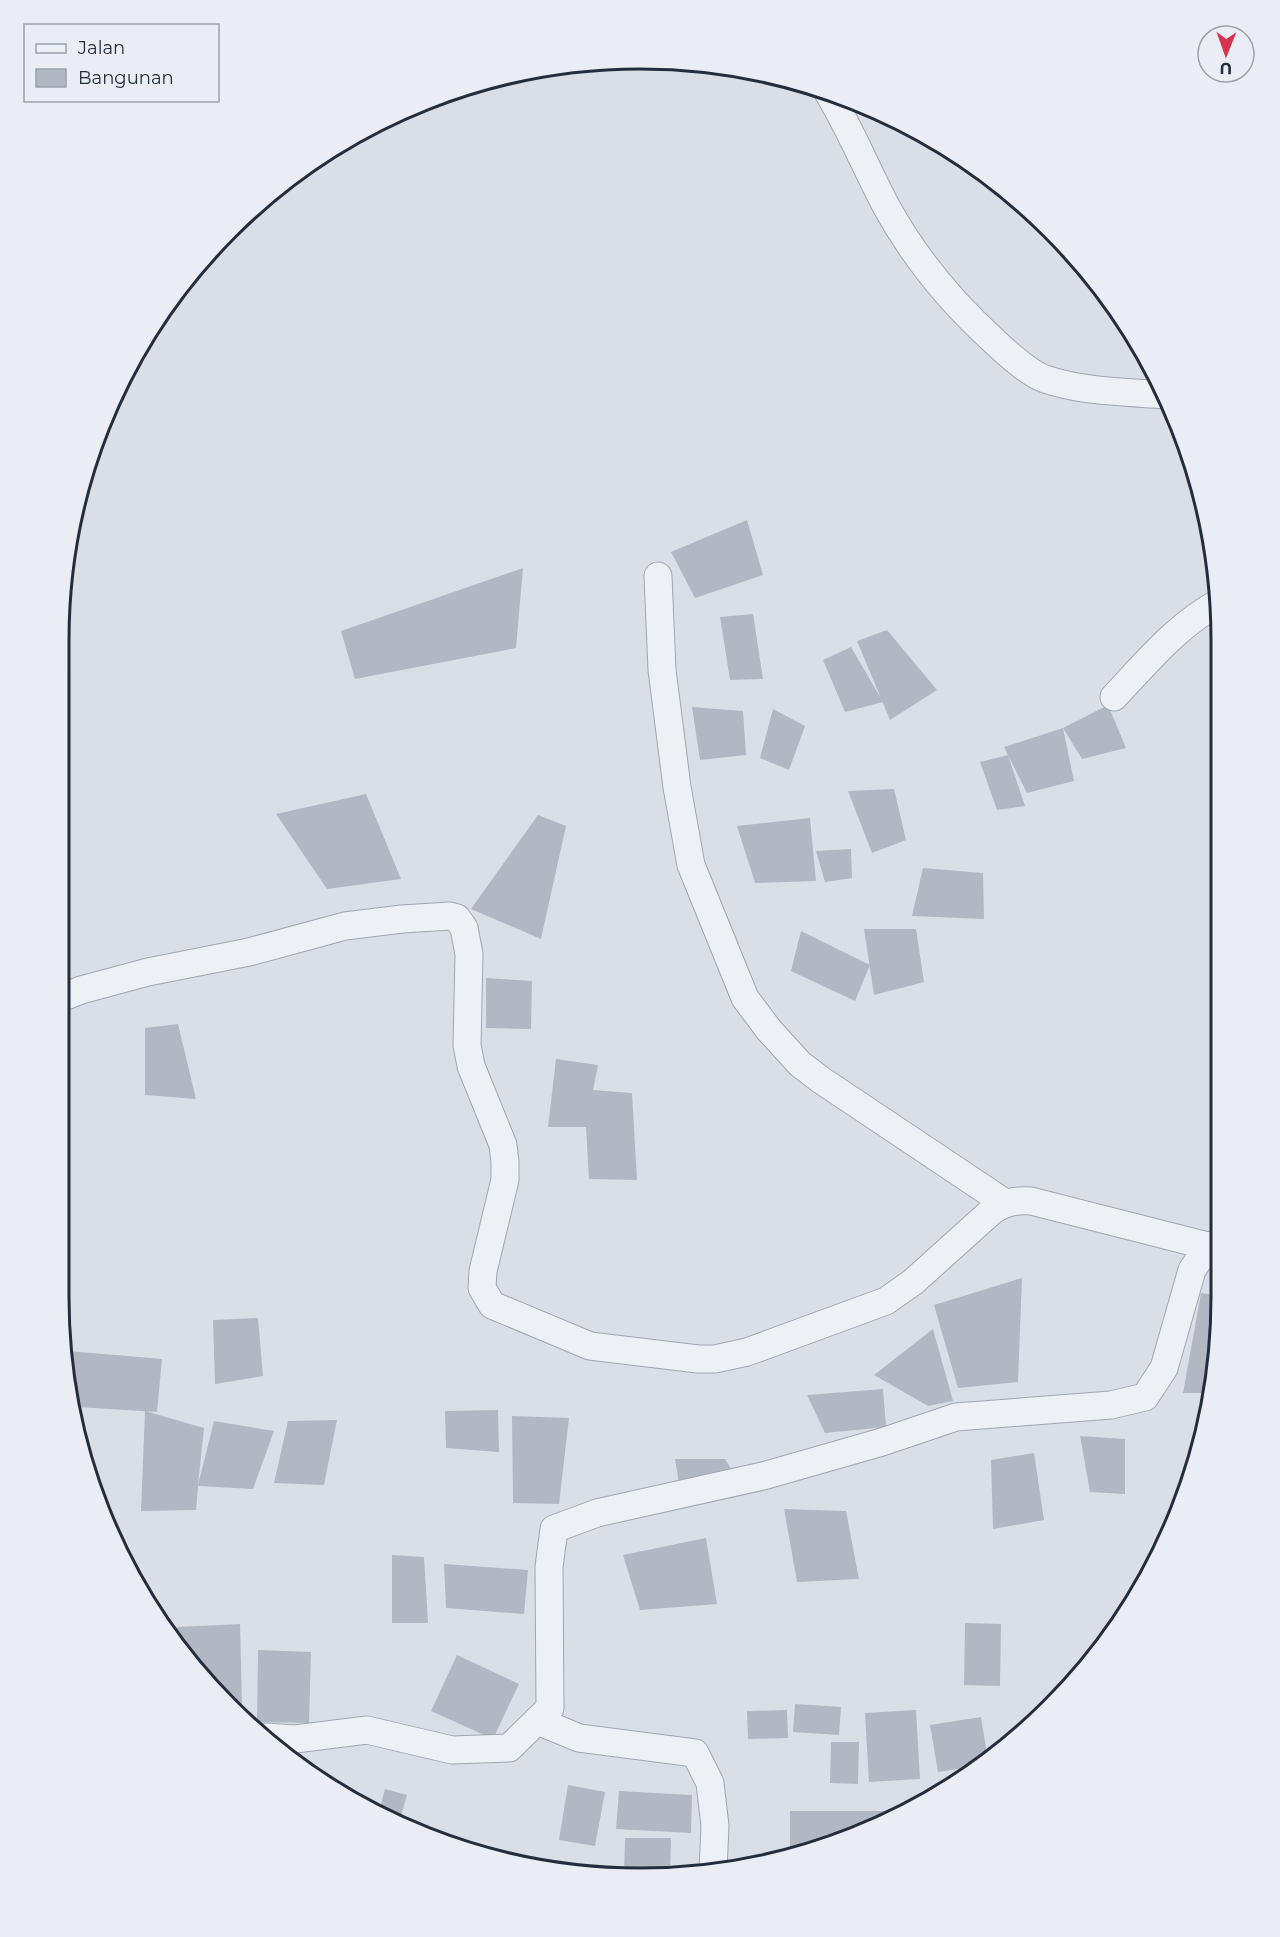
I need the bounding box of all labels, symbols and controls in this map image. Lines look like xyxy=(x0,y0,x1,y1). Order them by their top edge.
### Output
legend xyxy=(24,24,219,102)
north arrow xyxy=(1196,24,1256,84)
text: Jalan xyxy=(77,37,125,59)
text: U xyxy=(1219,59,1232,78)
text: Bangunan xyxy=(78,67,174,89)

